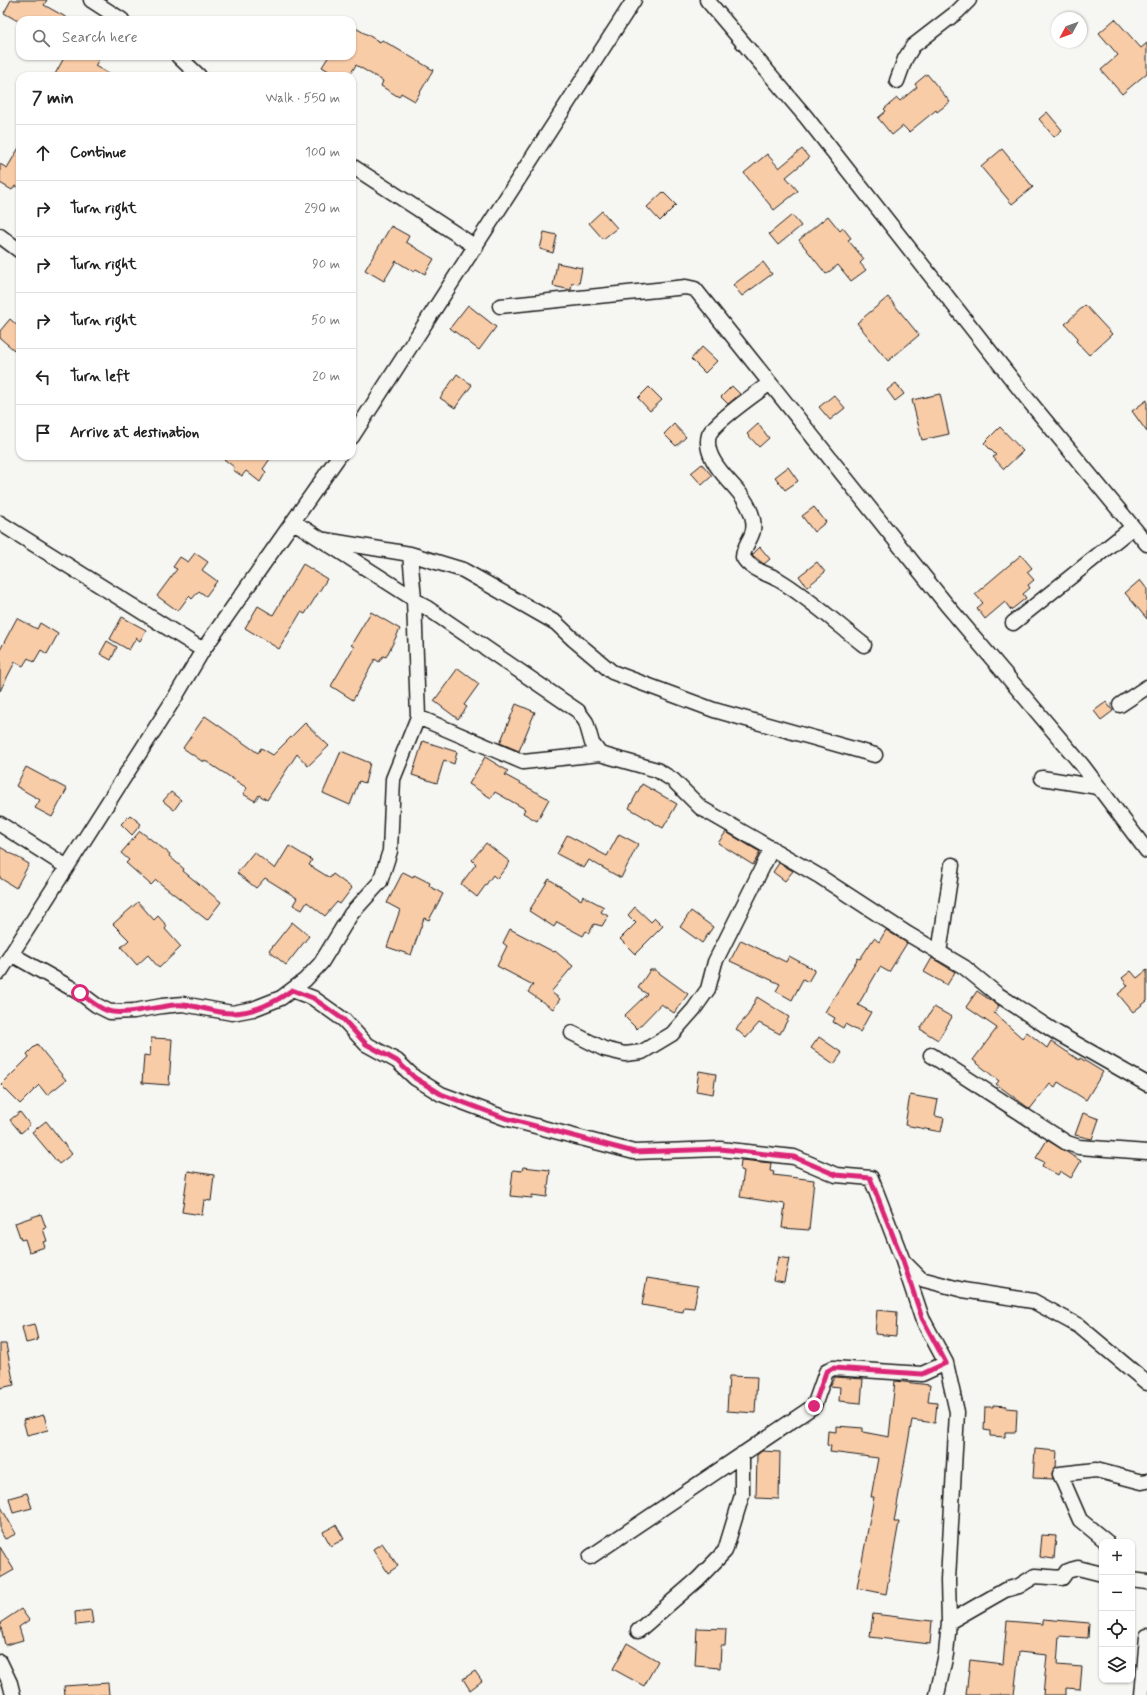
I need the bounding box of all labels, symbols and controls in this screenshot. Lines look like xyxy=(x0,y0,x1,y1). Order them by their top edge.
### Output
north arrow xyxy=(1051,12,1087,48)
search box xyxy=(16,16,356,60)
icon: search xyxy=(30,27,52,49)
text: Search here xyxy=(62,28,138,48)
text: 7 min xyxy=(32,87,74,109)
text: Walk · 550 m xyxy=(266,90,340,107)
icon: ahead xyxy=(32,142,54,164)
text: Continue xyxy=(70,143,126,163)
text: 100 m xyxy=(305,144,340,161)
icon: right xyxy=(32,198,54,220)
text: Turn right xyxy=(70,199,137,219)
text: 290 m xyxy=(304,200,340,217)
icon: right xyxy=(32,254,54,276)
text: Turn right xyxy=(70,255,137,275)
text: 90 m xyxy=(312,256,340,273)
icon: right xyxy=(32,310,54,332)
text: Turn right xyxy=(70,311,137,331)
text: 50 m xyxy=(311,312,340,329)
icon: left xyxy=(32,366,54,388)
text: Turn left xyxy=(70,367,130,387)
text: 20 m xyxy=(312,368,340,385)
icon: arrive xyxy=(32,422,54,444)
text: Arrive at destination xyxy=(70,423,199,443)
route start xyxy=(71,984,89,1002)
route end xyxy=(805,1397,823,1415)
map controls xyxy=(1099,1539,1135,1683)
button: + xyxy=(1099,1539,1135,1575)
button: − xyxy=(1099,1575,1135,1611)
button: locate xyxy=(1099,1611,1135,1647)
button: layers xyxy=(1099,1647,1135,1683)

